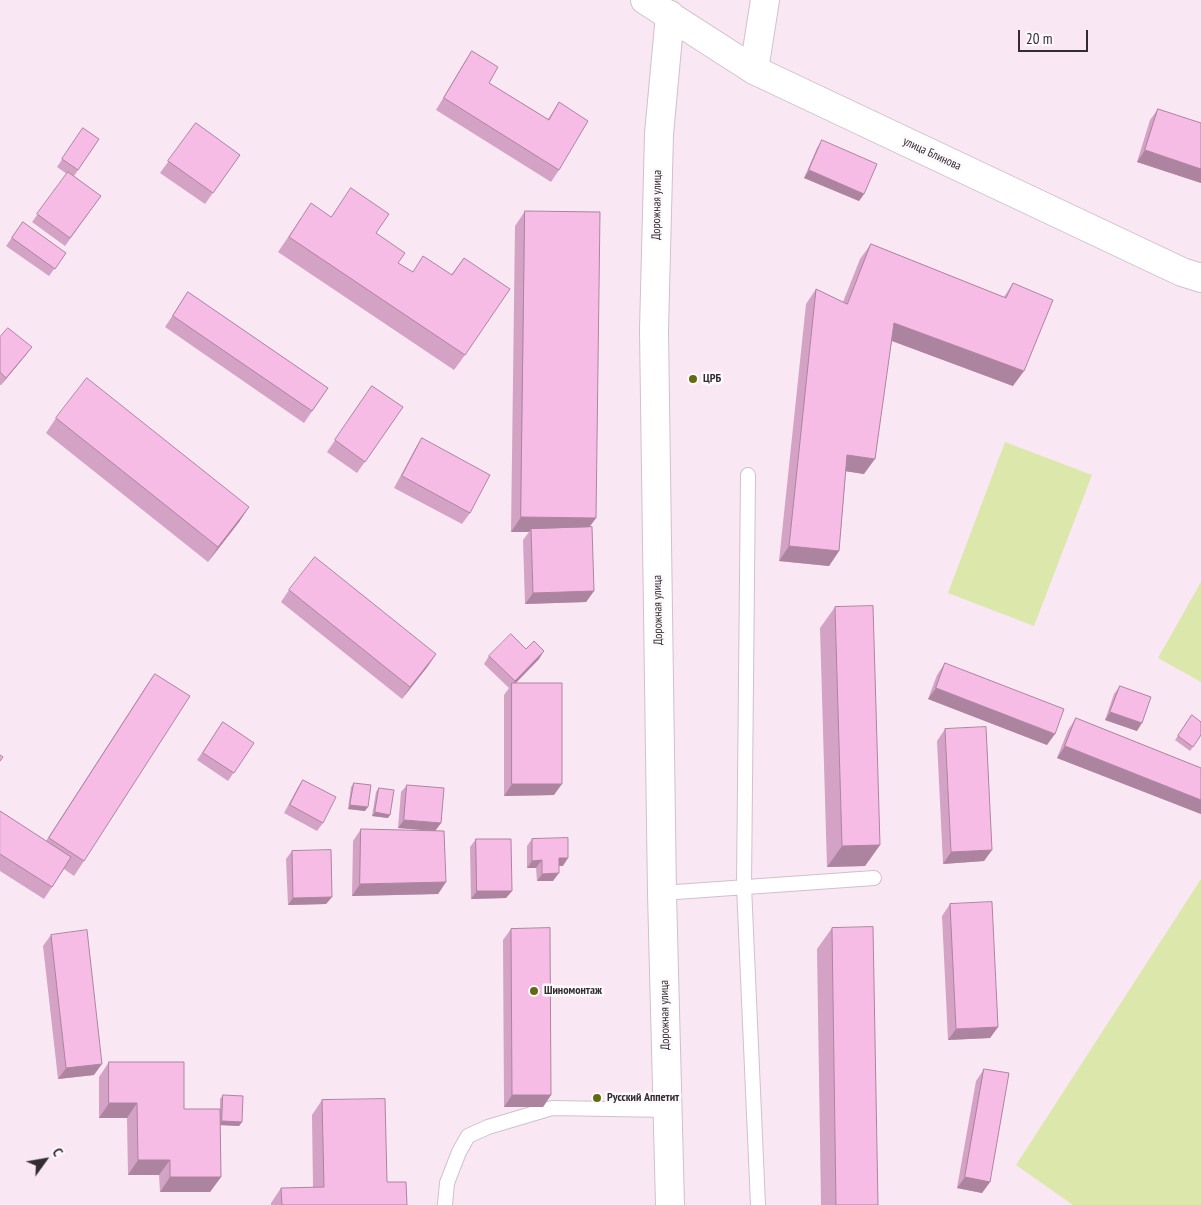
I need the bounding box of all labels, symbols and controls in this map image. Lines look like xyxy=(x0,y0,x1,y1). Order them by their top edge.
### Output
scale bar xyxy=(1021,20,1091,52)
text: 20 m xyxy=(1026,29,1052,48)
street label: улица Блинова xyxy=(901,134,963,174)
street label: Дорожная улица xyxy=(649,170,665,240)
place label: ЦРБ xyxy=(703,372,721,386)
marker: ЦРБ xyxy=(687,373,699,385)
street label: Дорожная улица xyxy=(650,575,666,645)
street label: Дорожная улица xyxy=(657,980,673,1050)
place label: Шиномонтаж xyxy=(544,984,602,998)
marker: Шиномонтаж xyxy=(528,985,540,997)
place label: Русский Аппетит xyxy=(607,1091,679,1105)
marker: Русский Аппетит xyxy=(591,1092,603,1104)
north arrow xyxy=(20,1135,70,1185)
text: С xyxy=(48,1145,67,1160)

